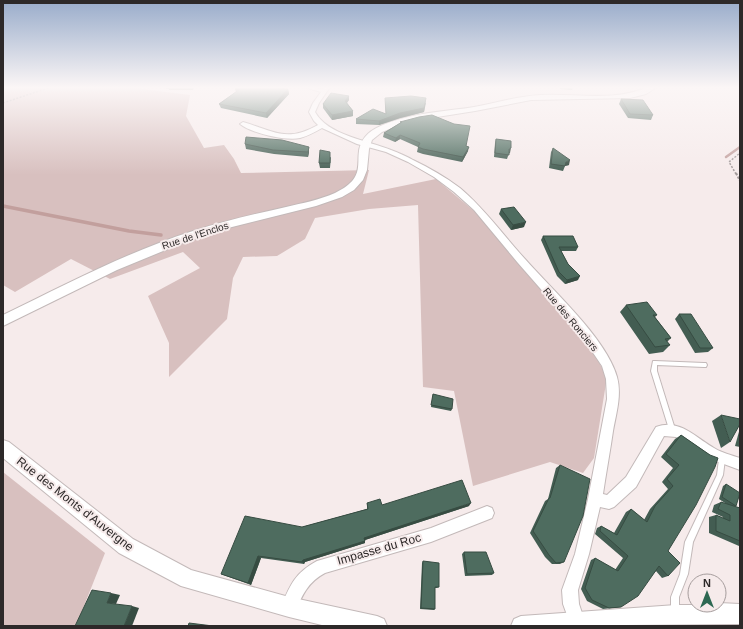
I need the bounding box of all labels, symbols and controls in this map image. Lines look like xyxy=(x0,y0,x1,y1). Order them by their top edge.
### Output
street label: Rue de l'Enclos xyxy=(161,220,230,251)
street label: Rue des Ronciers xyxy=(541,285,600,353)
street label: Rue des Monts d'Auvergne xyxy=(14,454,136,554)
street label: Impasse du Roc xyxy=(335,530,423,568)
north arrow xyxy=(687,573,727,613)
text: N xyxy=(703,577,711,589)

